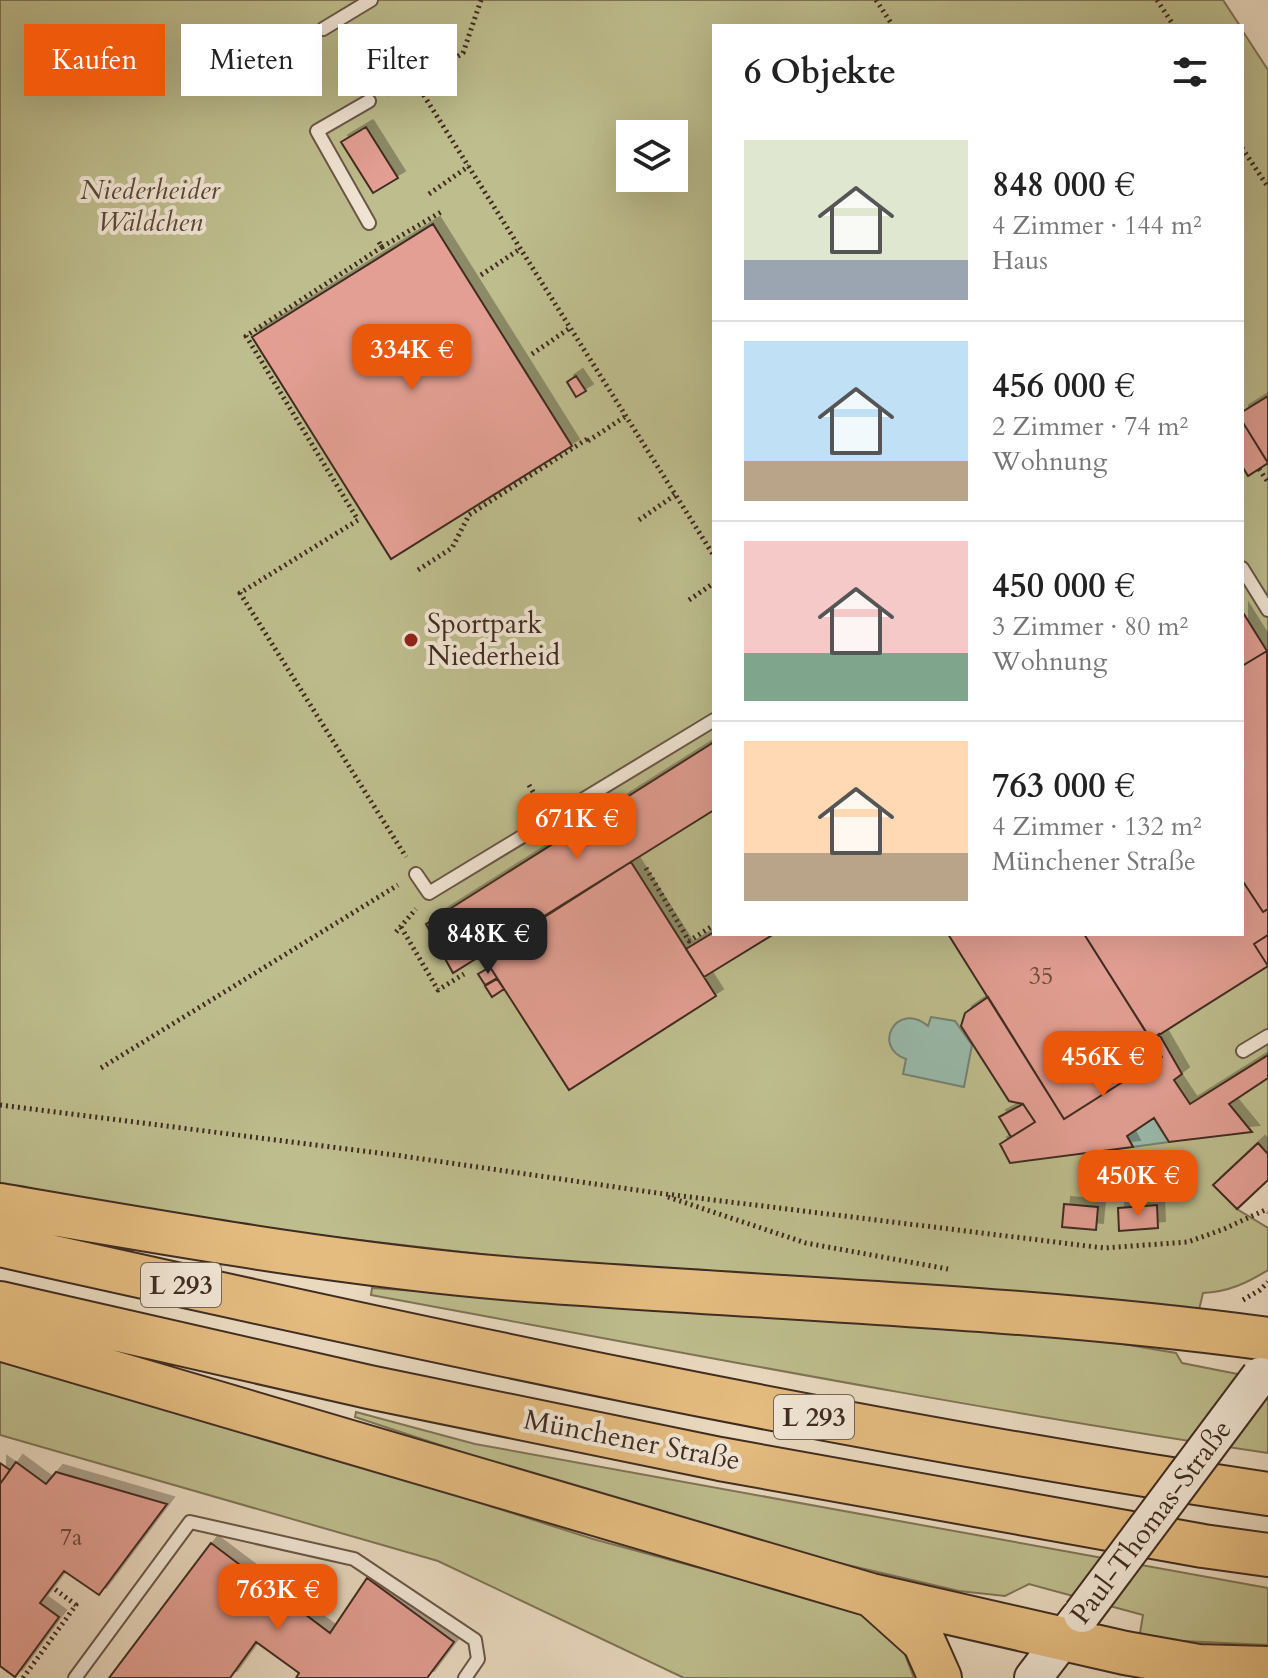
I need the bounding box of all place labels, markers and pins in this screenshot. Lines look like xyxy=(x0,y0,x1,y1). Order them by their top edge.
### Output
pin: 334K € xyxy=(347,324,477,392)
place label: Sportpark Niederheid xyxy=(427,605,560,675)
marker: Sportpark Niederheid xyxy=(402,631,420,649)
pin: 671K € xyxy=(512,793,642,861)
pin: 848K € xyxy=(423,908,553,976)
pin: 456K € xyxy=(1038,1031,1168,1099)
pin: 450K € xyxy=(1073,1150,1203,1218)
pin: 763K € xyxy=(213,1564,343,1632)

